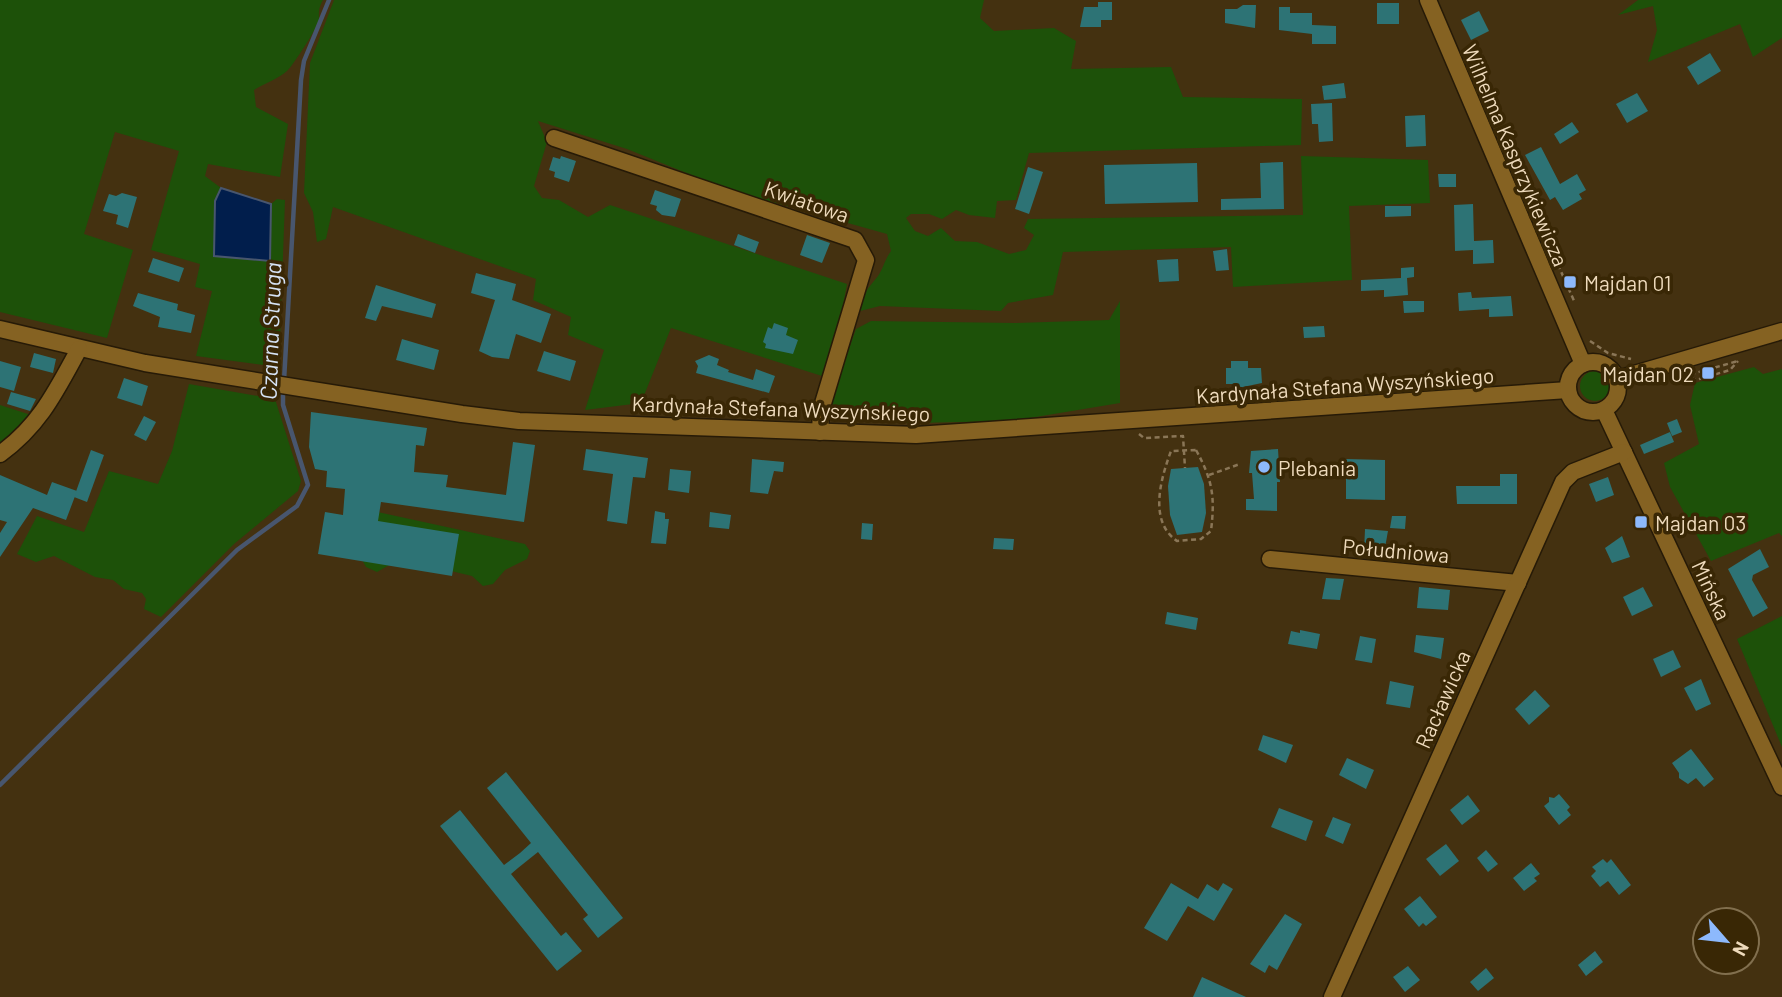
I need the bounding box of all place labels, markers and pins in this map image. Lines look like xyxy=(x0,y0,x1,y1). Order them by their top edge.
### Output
place label: Majdan 01 xyxy=(1584,270,1671,295)
marker: Majdan 01 xyxy=(1562,274,1578,290)
place label: Majdan 02 xyxy=(1602,361,1694,386)
marker: Majdan 02 xyxy=(1700,365,1716,381)
place label: Plebania xyxy=(1278,455,1356,480)
marker: Plebania xyxy=(1256,459,1272,475)
place label: Majdan 03 xyxy=(1655,510,1746,535)
marker: Majdan 03 xyxy=(1633,514,1649,530)

